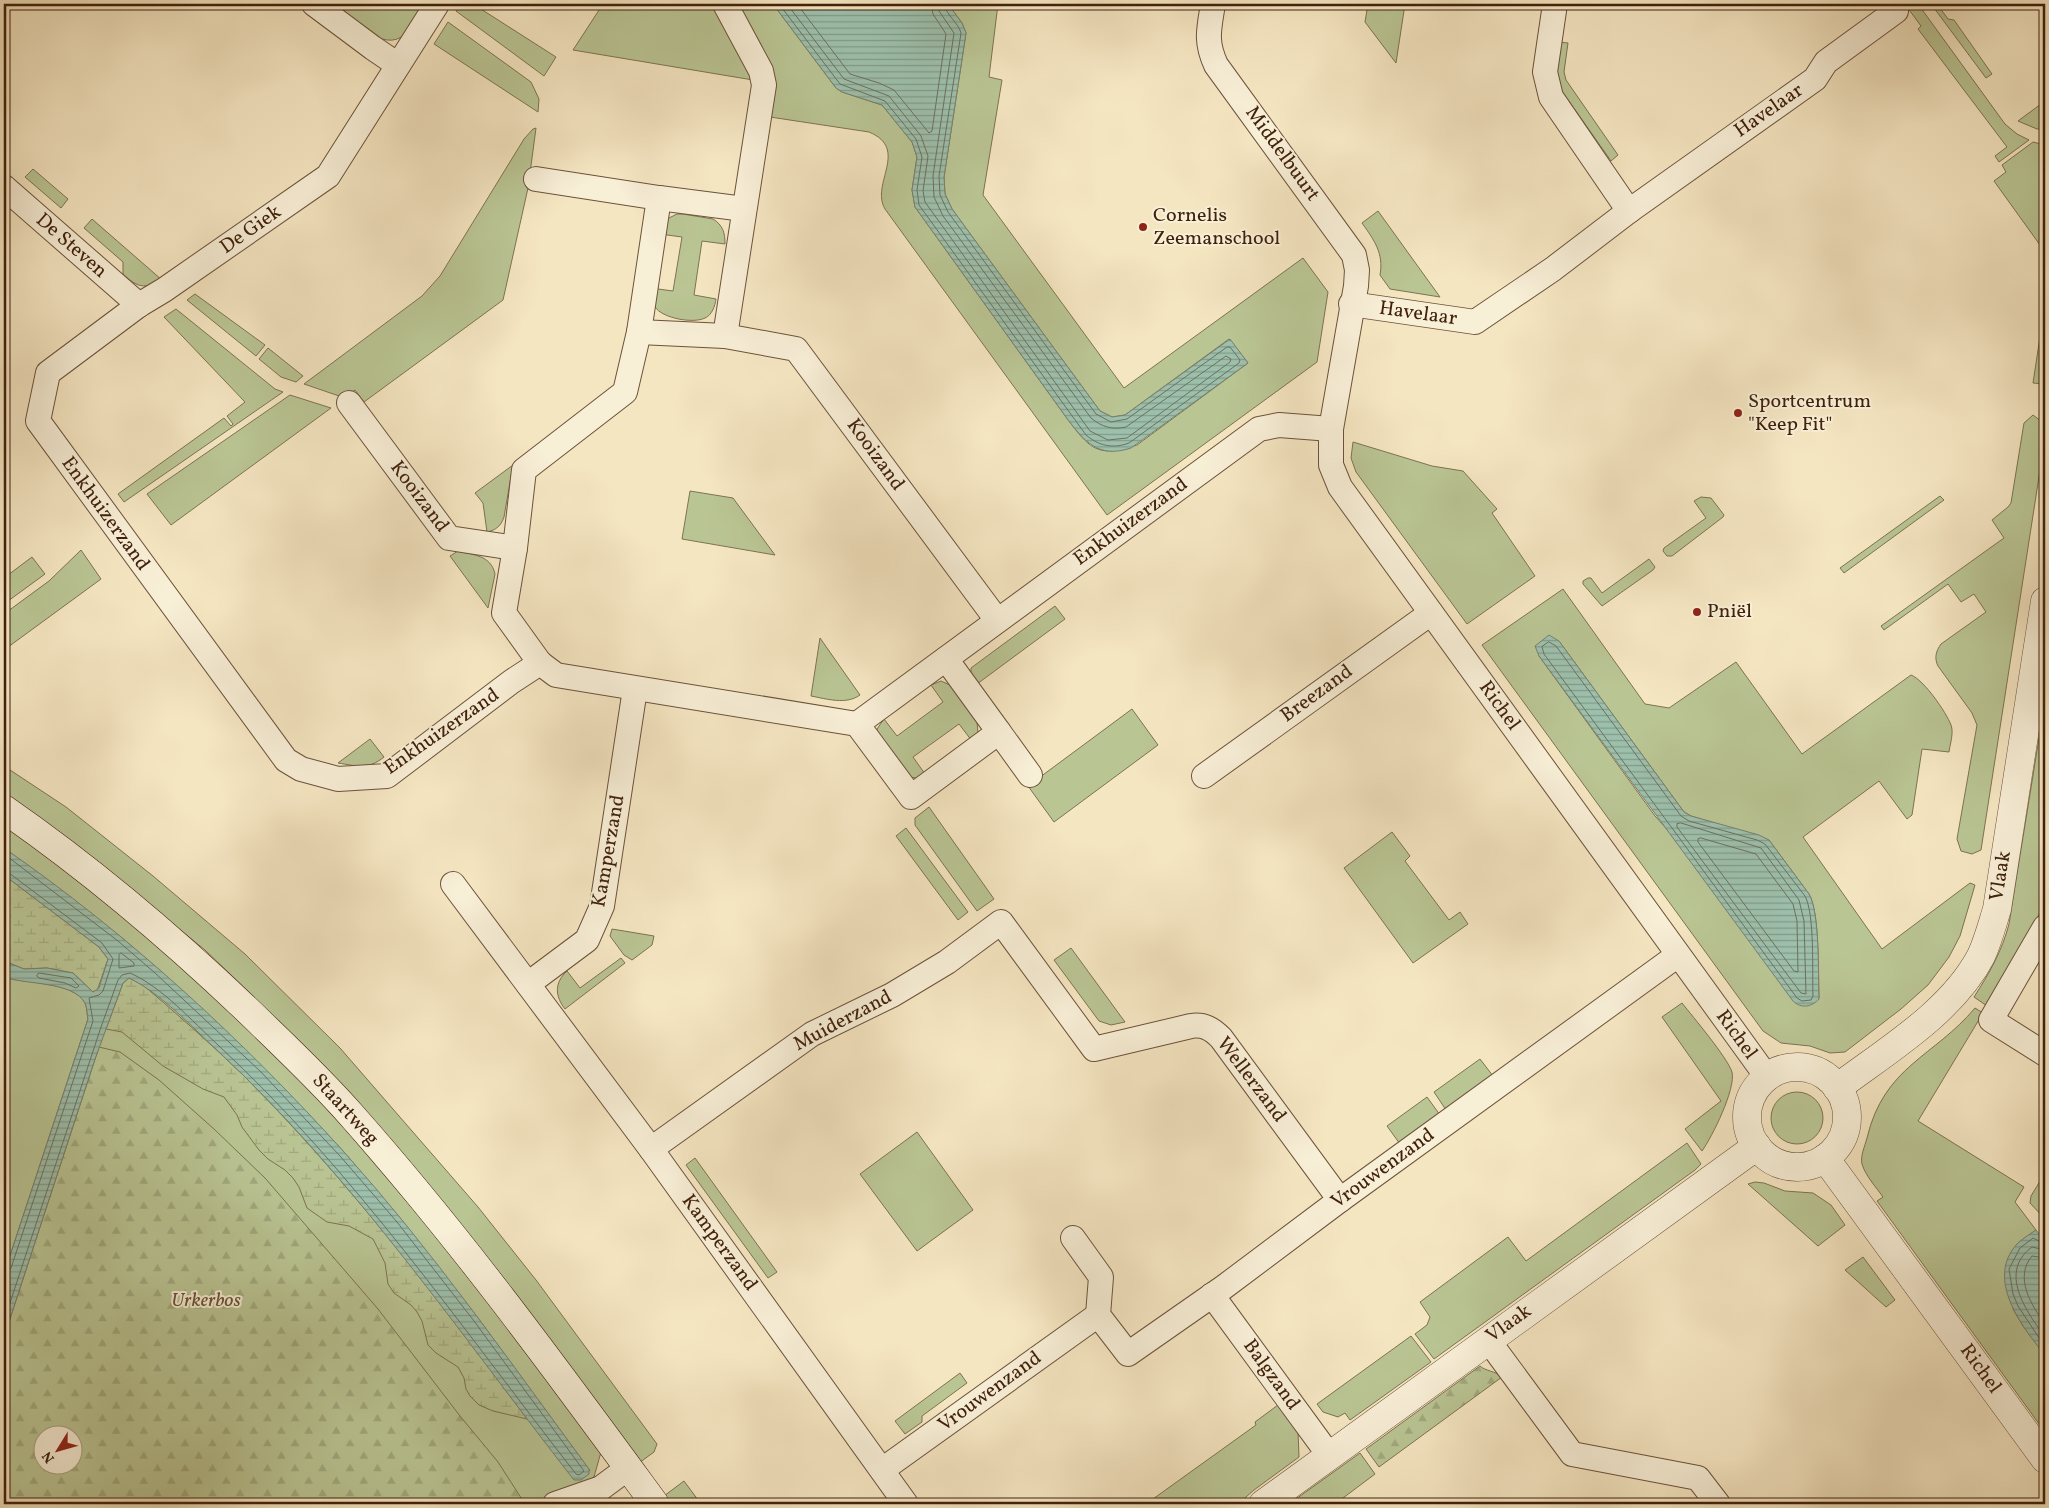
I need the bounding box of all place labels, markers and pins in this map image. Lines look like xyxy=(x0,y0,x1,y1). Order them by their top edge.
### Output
place label: Cornelis Zeemanschool xyxy=(1153,202,1280,253)
marker: Cornelis Zeemanschool xyxy=(1137,221,1149,233)
place label: Sportcentrum "Keep Fit" xyxy=(1748,388,1871,439)
marker: Sportcentrum "Keep Fit" xyxy=(1732,407,1744,419)
place label: Pniël xyxy=(1707,598,1752,626)
marker: Pniël xyxy=(1691,606,1703,618)

